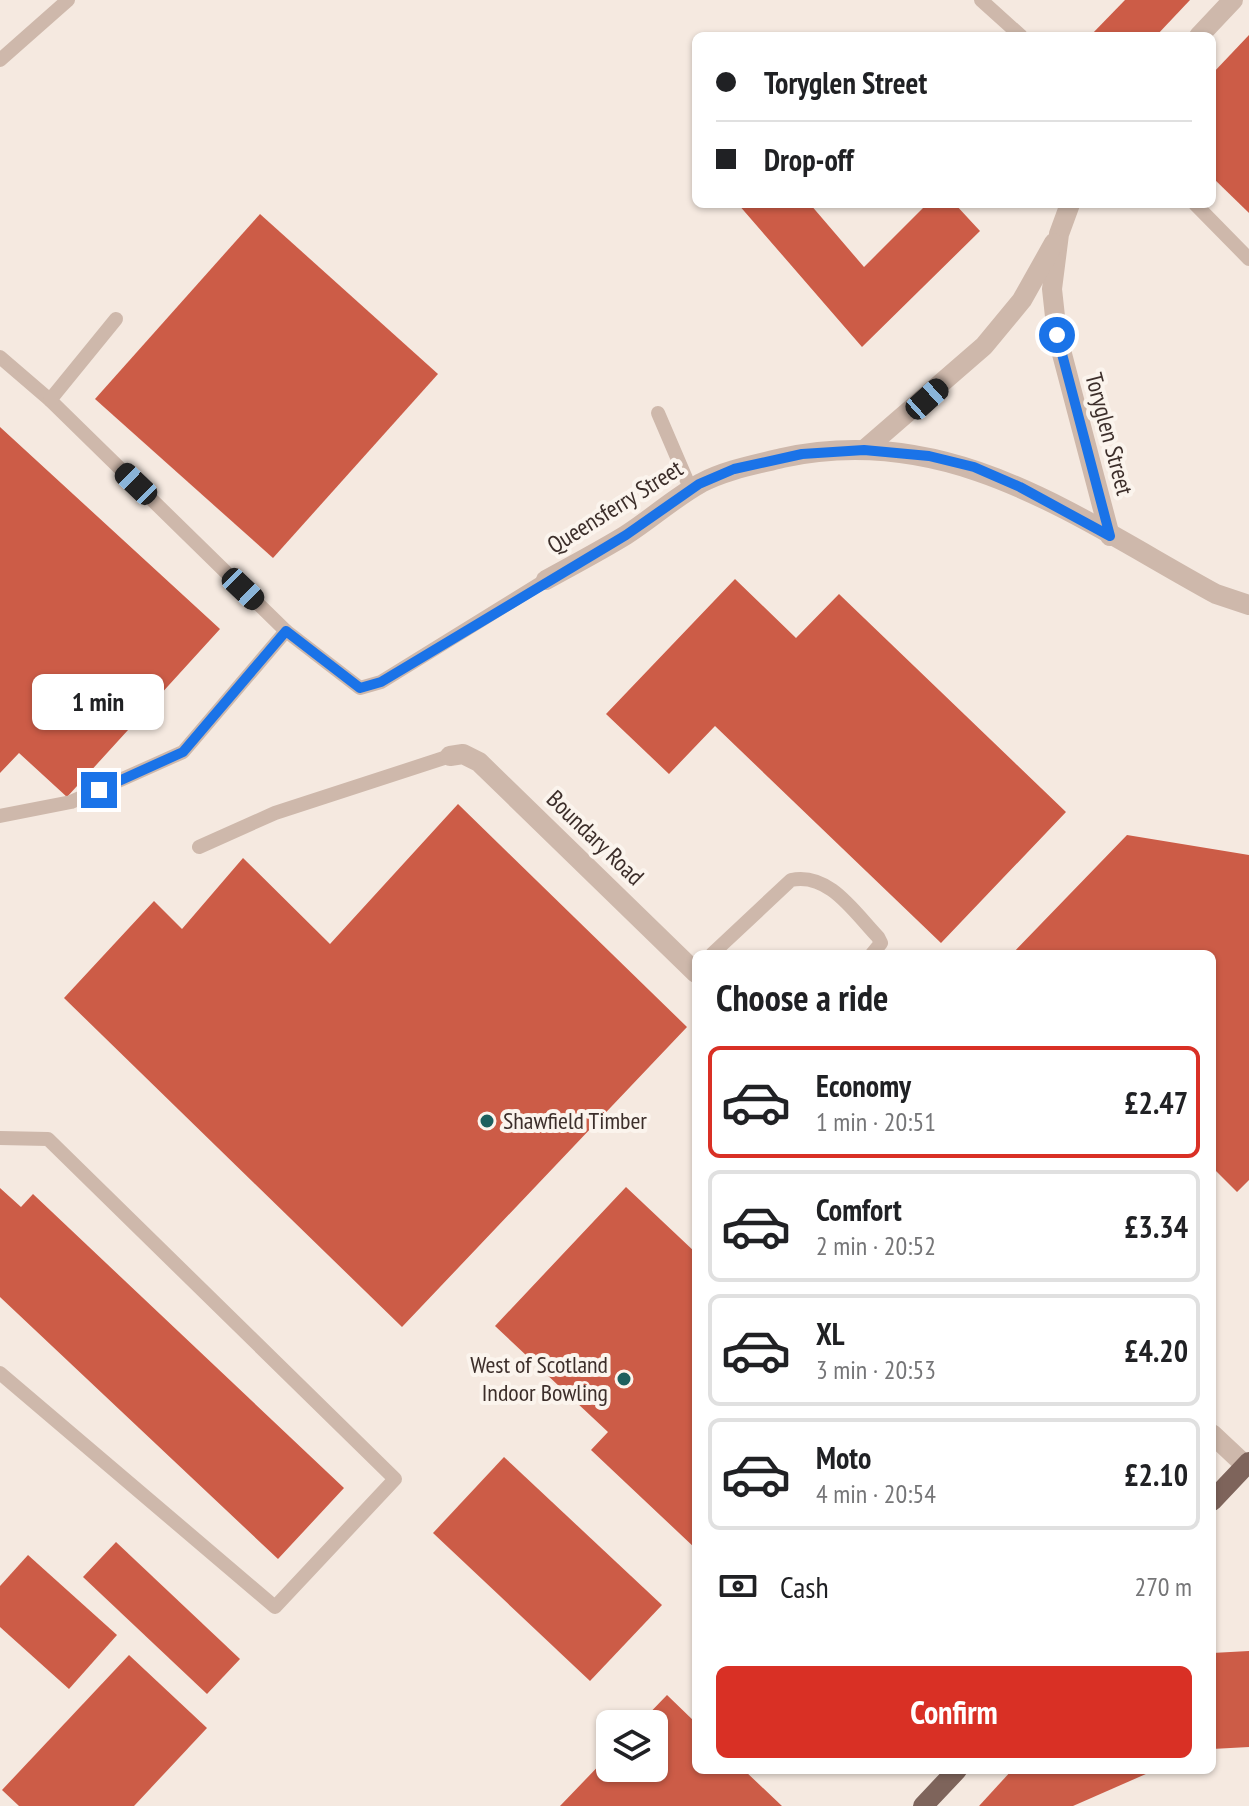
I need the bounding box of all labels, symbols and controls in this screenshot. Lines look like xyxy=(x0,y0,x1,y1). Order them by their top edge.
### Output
text: Toryglen Street xyxy=(764,63,927,102)
text: Drop-off xyxy=(764,140,854,179)
route start xyxy=(1039,317,1075,353)
street label: Toryglen Street xyxy=(1078,369,1141,499)
car xyxy=(901,374,953,424)
street label: Queensferry Street xyxy=(541,452,689,561)
car xyxy=(110,459,162,509)
car xyxy=(217,564,269,614)
callout: 1 min xyxy=(33,674,165,730)
text: 1 min xyxy=(72,685,124,718)
route end xyxy=(81,772,117,808)
street label: Boundary Road xyxy=(540,784,651,892)
text: Choose a ride xyxy=(716,974,888,1021)
icon: car xyxy=(720,1066,792,1138)
text: Economy xyxy=(816,1066,911,1105)
text: £2.47 xyxy=(1124,1083,1188,1122)
place label: Shawfield Timber xyxy=(503,1105,647,1136)
text: 1 min · 20:51 xyxy=(816,1105,936,1138)
marker: Shawfield Timber xyxy=(478,1112,496,1130)
icon: car xyxy=(720,1190,792,1262)
text: Comfort xyxy=(816,1190,902,1229)
text: £3.34 xyxy=(1124,1207,1188,1246)
text: 2 min · 20:52 xyxy=(816,1229,936,1262)
icon: car xyxy=(720,1314,792,1386)
text: XL xyxy=(816,1314,845,1353)
text: £4.20 xyxy=(1124,1331,1188,1370)
place label: West of Scotland Indoor Bowling xyxy=(470,1349,608,1408)
text: 3 min · 20:53 xyxy=(816,1353,936,1386)
marker: West of Scotland Indoor Bowling xyxy=(615,1370,633,1388)
icon: car xyxy=(720,1438,792,1510)
text: Moto xyxy=(816,1438,871,1477)
text: £2.10 xyxy=(1124,1455,1188,1494)
text: 4 min · 20:54 xyxy=(816,1477,936,1510)
icon: cash xyxy=(716,1564,760,1608)
text: Cash xyxy=(780,1567,829,1606)
text: 270 m xyxy=(1134,1570,1192,1603)
button: Confirm xyxy=(716,1666,1192,1758)
map controls xyxy=(596,1710,668,1782)
button: layers xyxy=(596,1710,668,1782)

